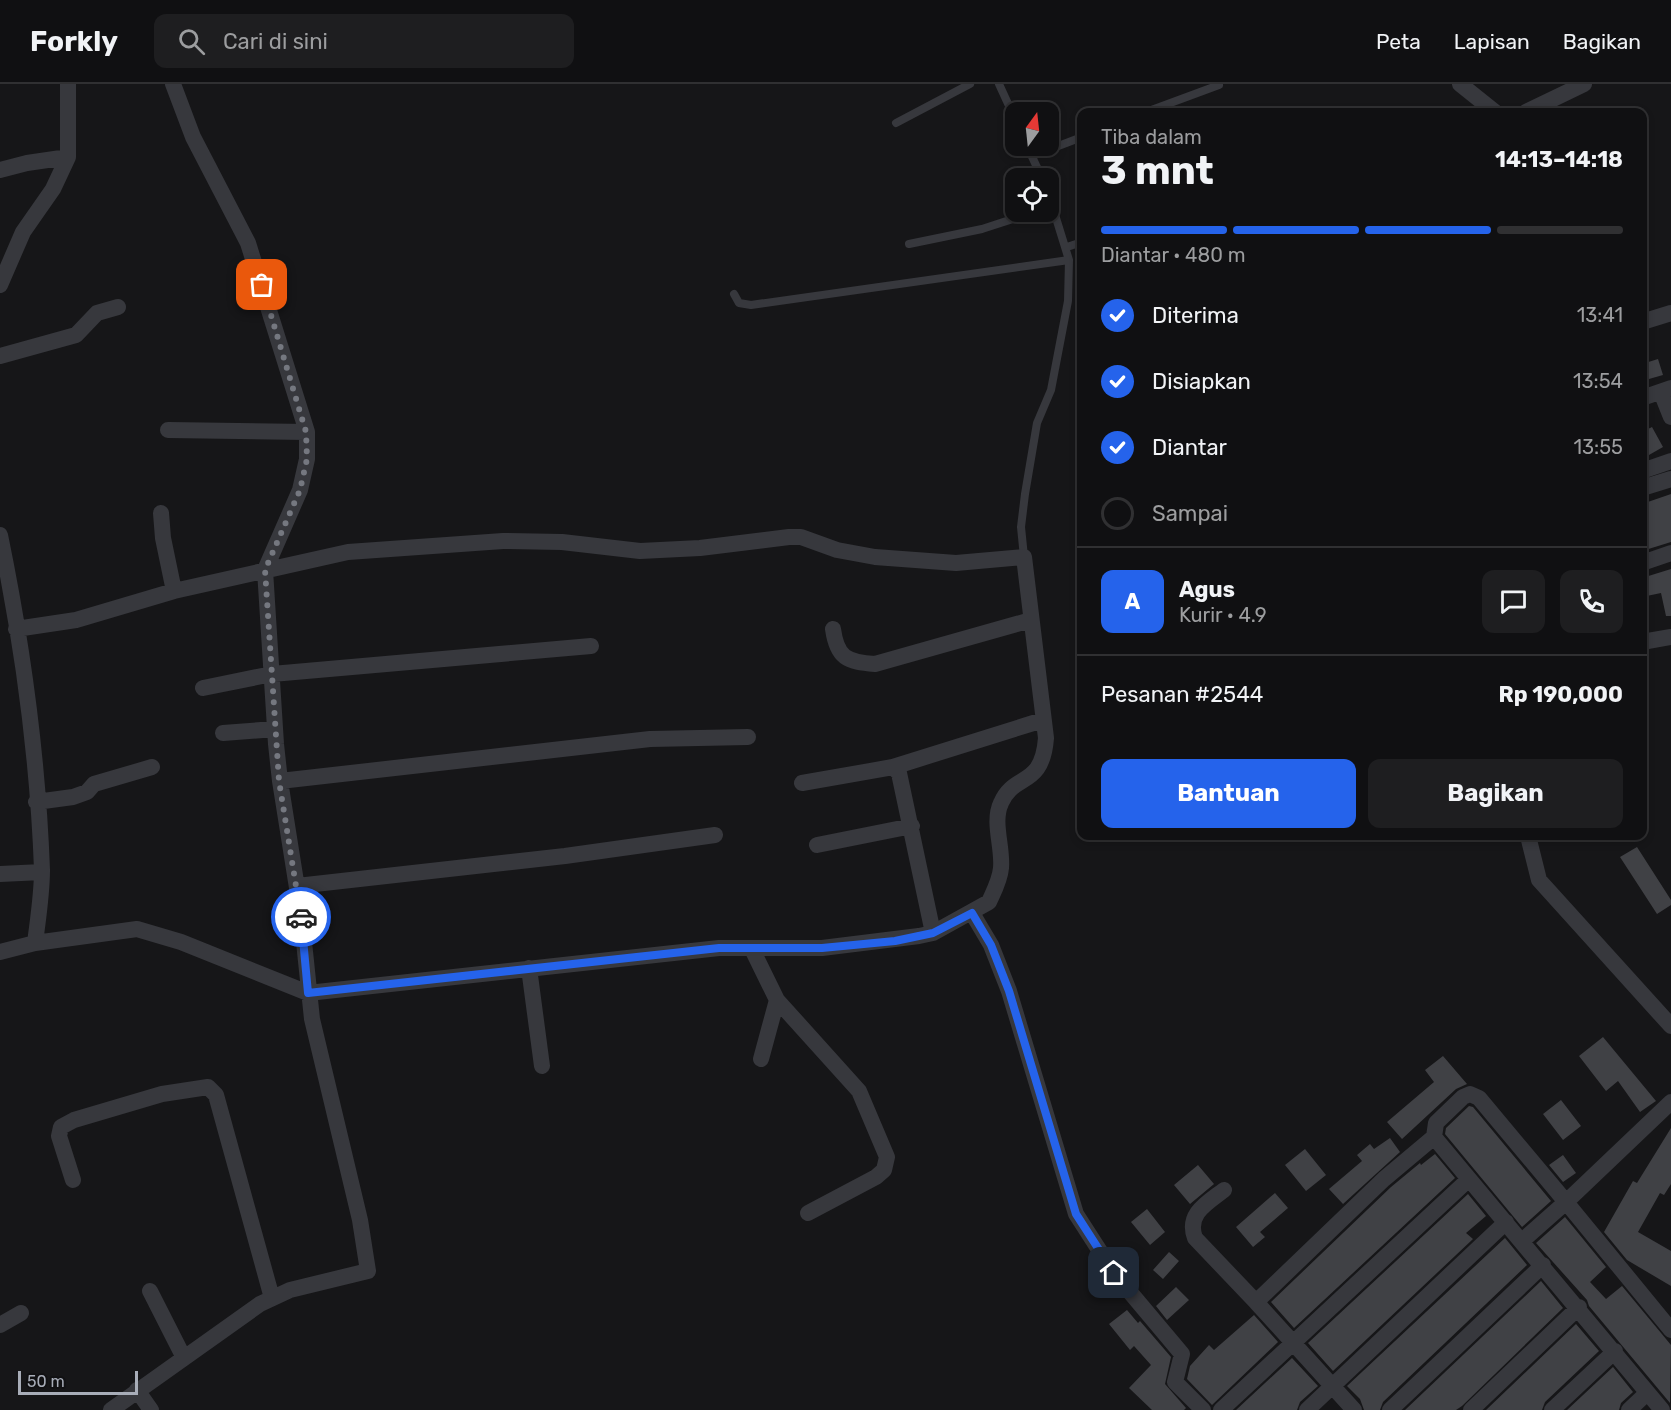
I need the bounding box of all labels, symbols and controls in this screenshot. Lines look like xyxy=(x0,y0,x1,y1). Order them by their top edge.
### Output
search box xyxy=(154,14,574,68)
text: Forkly xyxy=(30,25,118,58)
icon: search xyxy=(175,25,208,58)
text: Cari di sini xyxy=(223,28,328,55)
text: Peta xyxy=(1376,29,1421,54)
text: Lapisan xyxy=(1454,29,1530,54)
text: Bagikan xyxy=(1563,29,1641,54)
north arrow xyxy=(1005,102,1059,156)
map controls xyxy=(1005,102,1059,222)
text: Tiba dalam xyxy=(1101,125,1202,149)
text: 14:13–14:18 xyxy=(1495,146,1623,173)
text: 3 mnt xyxy=(1101,148,1214,194)
button: locate xyxy=(1005,168,1059,222)
text: Diantar · 480 m xyxy=(1101,243,1246,267)
pin xyxy=(236,259,287,310)
icon: bag xyxy=(245,268,278,301)
icon: check xyxy=(1101,299,1134,332)
text: Diterima xyxy=(1152,302,1239,329)
text: 13:41 xyxy=(1577,303,1623,327)
icon: check xyxy=(1101,365,1134,398)
text: Disiapkan xyxy=(1152,368,1251,395)
text: 13:54 xyxy=(1573,369,1623,393)
icon: check xyxy=(1101,431,1134,464)
text: Diantar xyxy=(1152,434,1227,461)
text: 13:55 xyxy=(1574,435,1623,459)
text: Sampai xyxy=(1152,500,1228,527)
button: chat xyxy=(1482,570,1545,633)
button: phone xyxy=(1560,570,1623,633)
text: Agus xyxy=(1179,576,1235,603)
text: A xyxy=(1125,588,1140,615)
text: Kurir · 4.9 xyxy=(1179,603,1267,627)
text: Pesanan #2544 xyxy=(1101,681,1264,708)
text: Rp 190,000 xyxy=(1499,681,1623,708)
button: Bantuan xyxy=(1101,759,1356,828)
button: Bagikan xyxy=(1368,759,1623,828)
courier xyxy=(271,887,331,947)
icon: car xyxy=(285,901,318,934)
pin xyxy=(1088,1247,1139,1298)
icon: home xyxy=(1097,1256,1130,1289)
scale bar xyxy=(18,1368,138,1396)
text: 50 m xyxy=(27,1372,65,1391)

